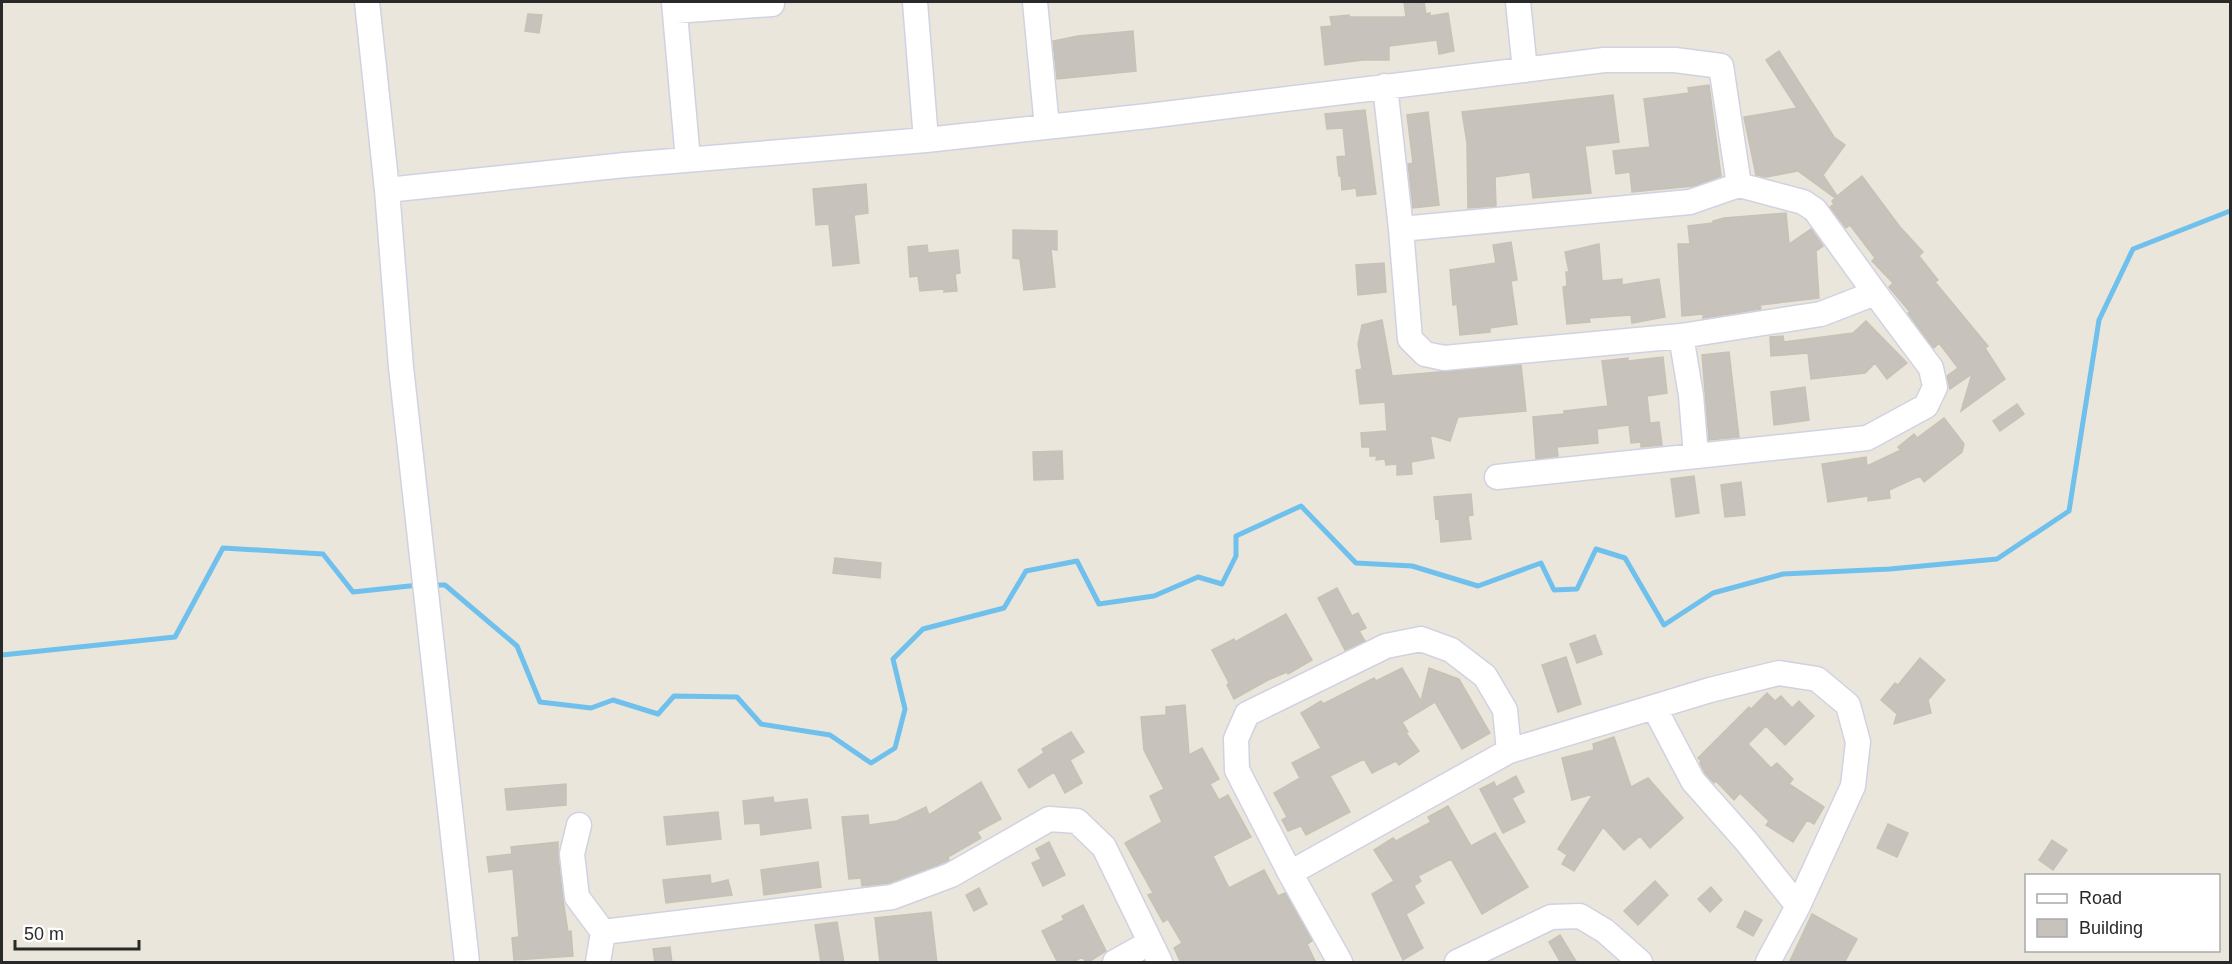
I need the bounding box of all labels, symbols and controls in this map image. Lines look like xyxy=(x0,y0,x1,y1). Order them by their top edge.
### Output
legend xyxy=(2025,874,2220,952)
text: Road xyxy=(2079,888,2122,908)
scale bar xyxy=(15,913,140,951)
text: Building xyxy=(2079,918,2143,938)
text: 50 m xyxy=(24,924,64,944)

